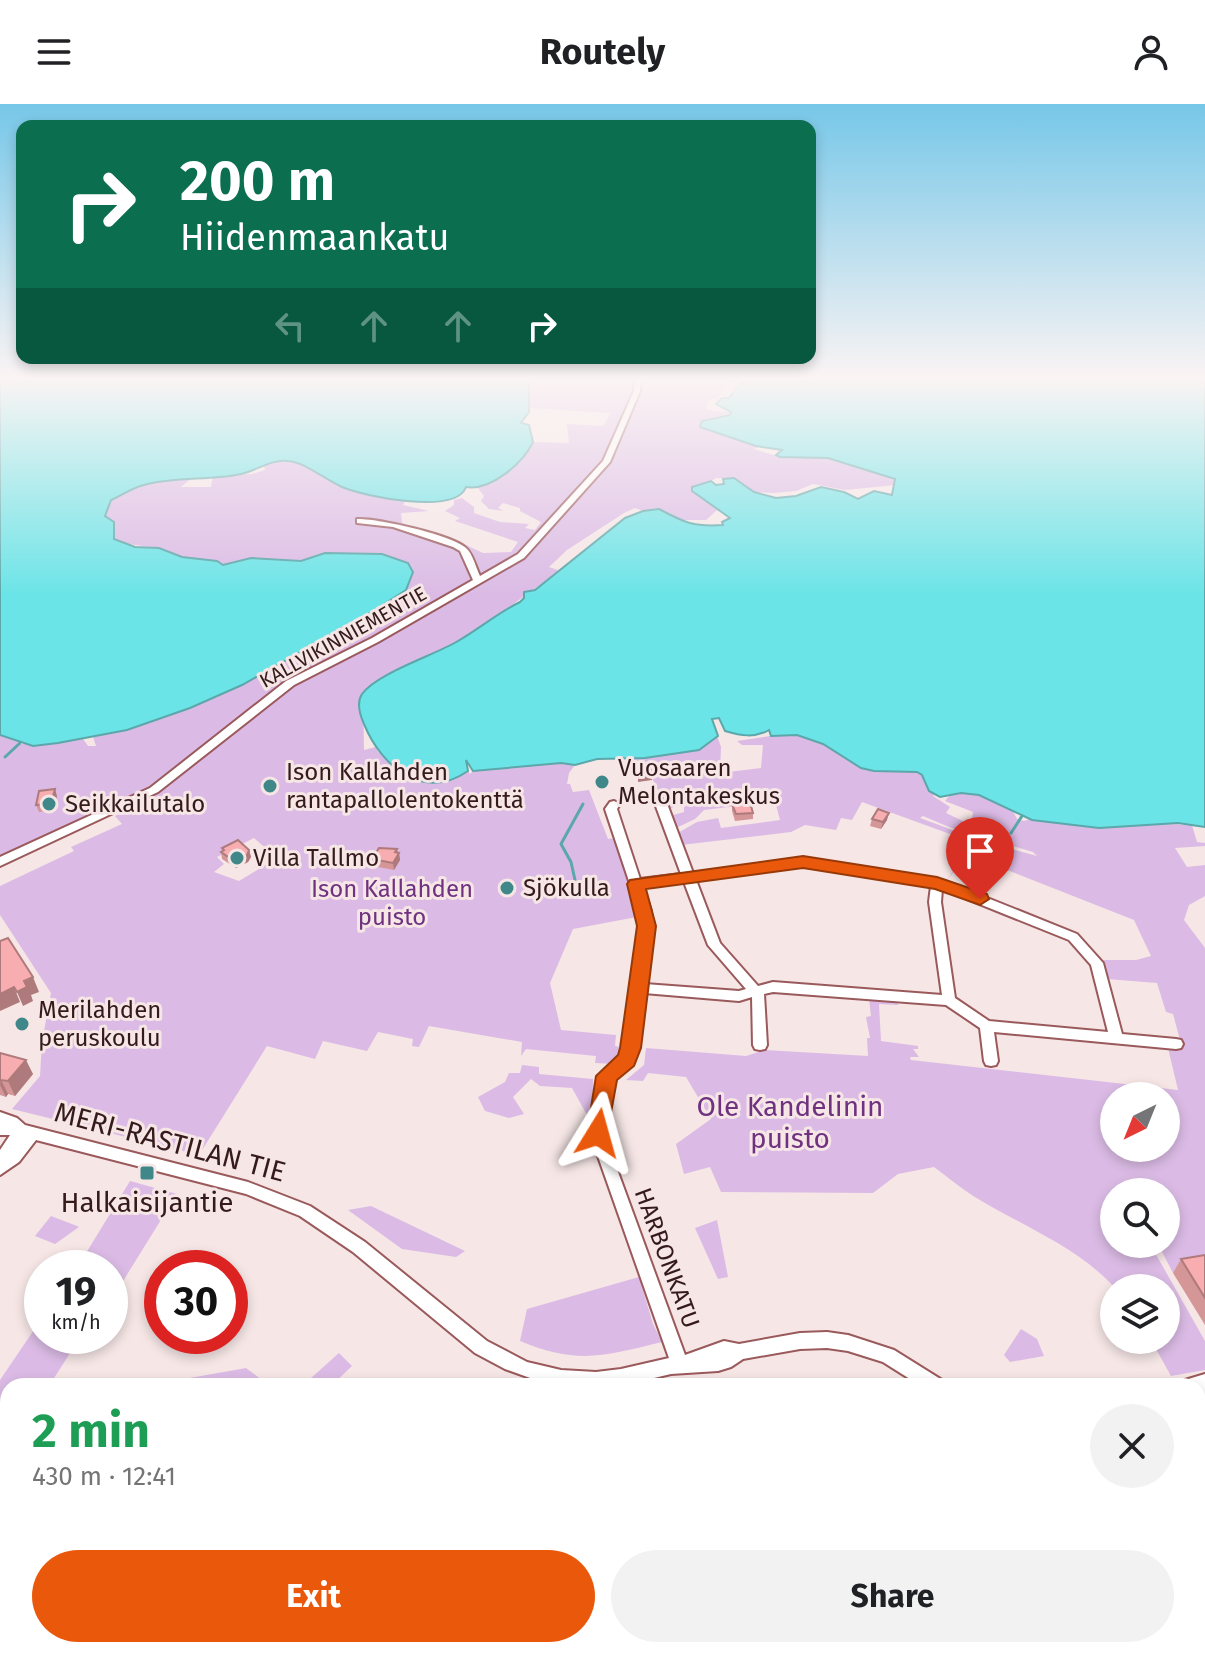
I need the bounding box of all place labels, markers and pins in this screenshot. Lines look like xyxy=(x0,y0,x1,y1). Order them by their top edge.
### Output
place label: Vuosaaren Melontakeskus xyxy=(618,754,780,810)
place label: Ison Kallahden rantapallolentokenttä xyxy=(286,758,524,814)
marker: Vuosaaren Melontakeskus xyxy=(593,773,611,791)
marker: Ison Kallahden rantapallolentokenttä xyxy=(261,777,279,795)
place label: Seikkailutalo xyxy=(65,790,205,818)
marker: Seikkailutalo xyxy=(40,795,58,813)
pin xyxy=(946,817,1014,899)
place label: Villa Tallmo xyxy=(253,844,379,872)
marker: Villa Tallmo xyxy=(228,849,246,867)
place label: Sjökulla xyxy=(523,874,610,902)
marker: Sjökulla xyxy=(498,879,516,897)
place label: Merilahden peruskoulu xyxy=(38,996,161,1052)
marker: Merilahden peruskoulu xyxy=(13,1015,31,1033)
marker: Halkaisijantie xyxy=(138,1164,156,1182)
place label: Halkaisijantie xyxy=(61,1186,233,1219)

